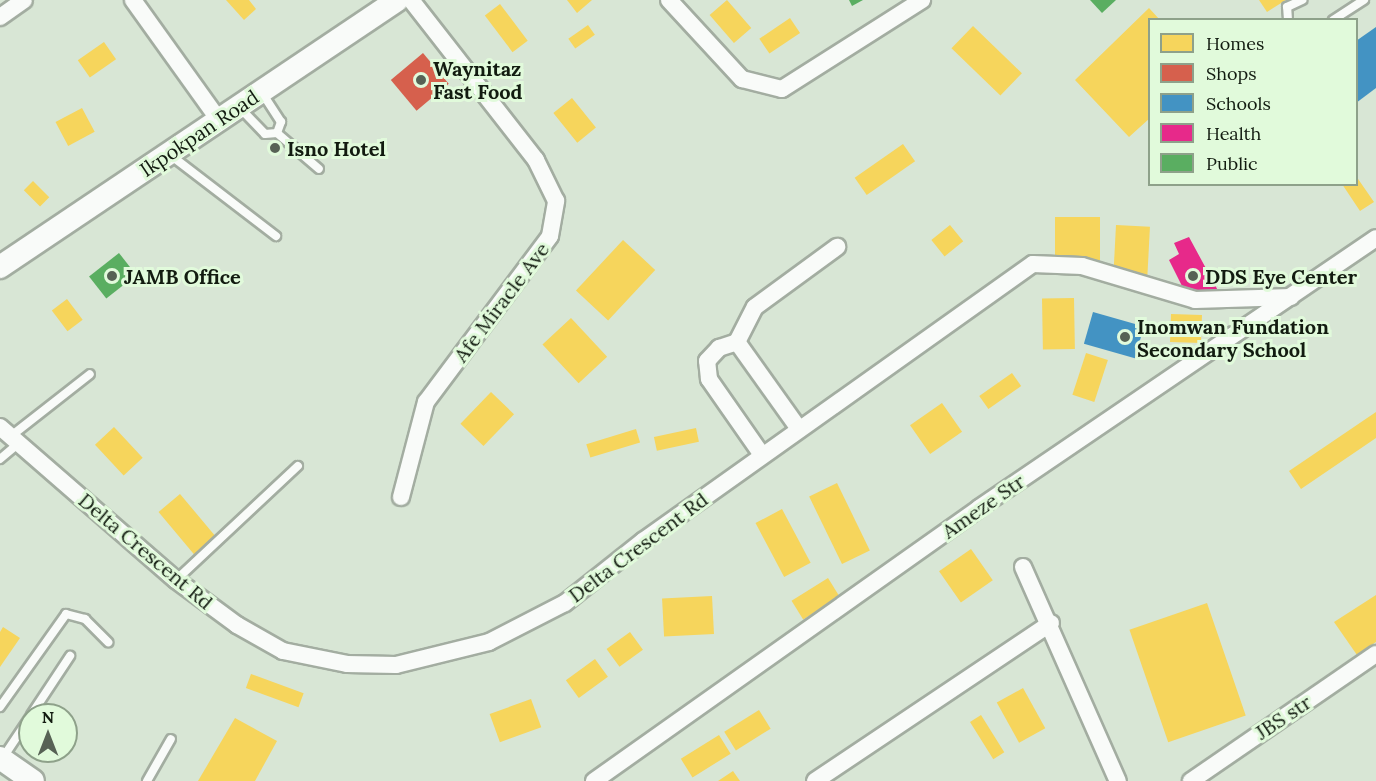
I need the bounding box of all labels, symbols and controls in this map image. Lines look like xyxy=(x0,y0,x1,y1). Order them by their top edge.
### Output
legend xyxy=(1148,18,1358,186)
text: Homes xyxy=(1206,32,1264,55)
place label: Waynitaz Fast Food xyxy=(433,56,522,103)
text: Shops xyxy=(1206,62,1257,85)
marker: Waynitaz Fast Food xyxy=(414,73,428,87)
street label: Ikpokpan Road xyxy=(135,85,263,181)
text: Schools xyxy=(1206,92,1271,115)
text: Health xyxy=(1206,122,1261,145)
place label: Isno Hotel xyxy=(287,136,386,160)
marker: Isno Hotel xyxy=(268,141,282,155)
text: Public xyxy=(1206,152,1258,175)
street label: Afe Miracle Ave xyxy=(448,238,554,366)
place label: JAMB Office xyxy=(124,264,241,288)
place label: DDS Eye Center xyxy=(1205,264,1357,288)
marker: JAMB Office xyxy=(105,269,119,283)
marker: DDS Eye Center xyxy=(1186,269,1200,283)
place label: Inomwan Fundation Secondary School xyxy=(1137,314,1329,361)
marker: Inomwan Fundation Secondary School xyxy=(1118,330,1132,344)
street label: Ameze Str xyxy=(937,469,1029,543)
street label: Delta Crescent Rd xyxy=(564,487,712,607)
street label: Delta Crescent Rd xyxy=(74,488,218,614)
street label: JBS str xyxy=(1251,690,1315,744)
north arrow xyxy=(18,703,78,763)
text: N xyxy=(42,707,54,727)

